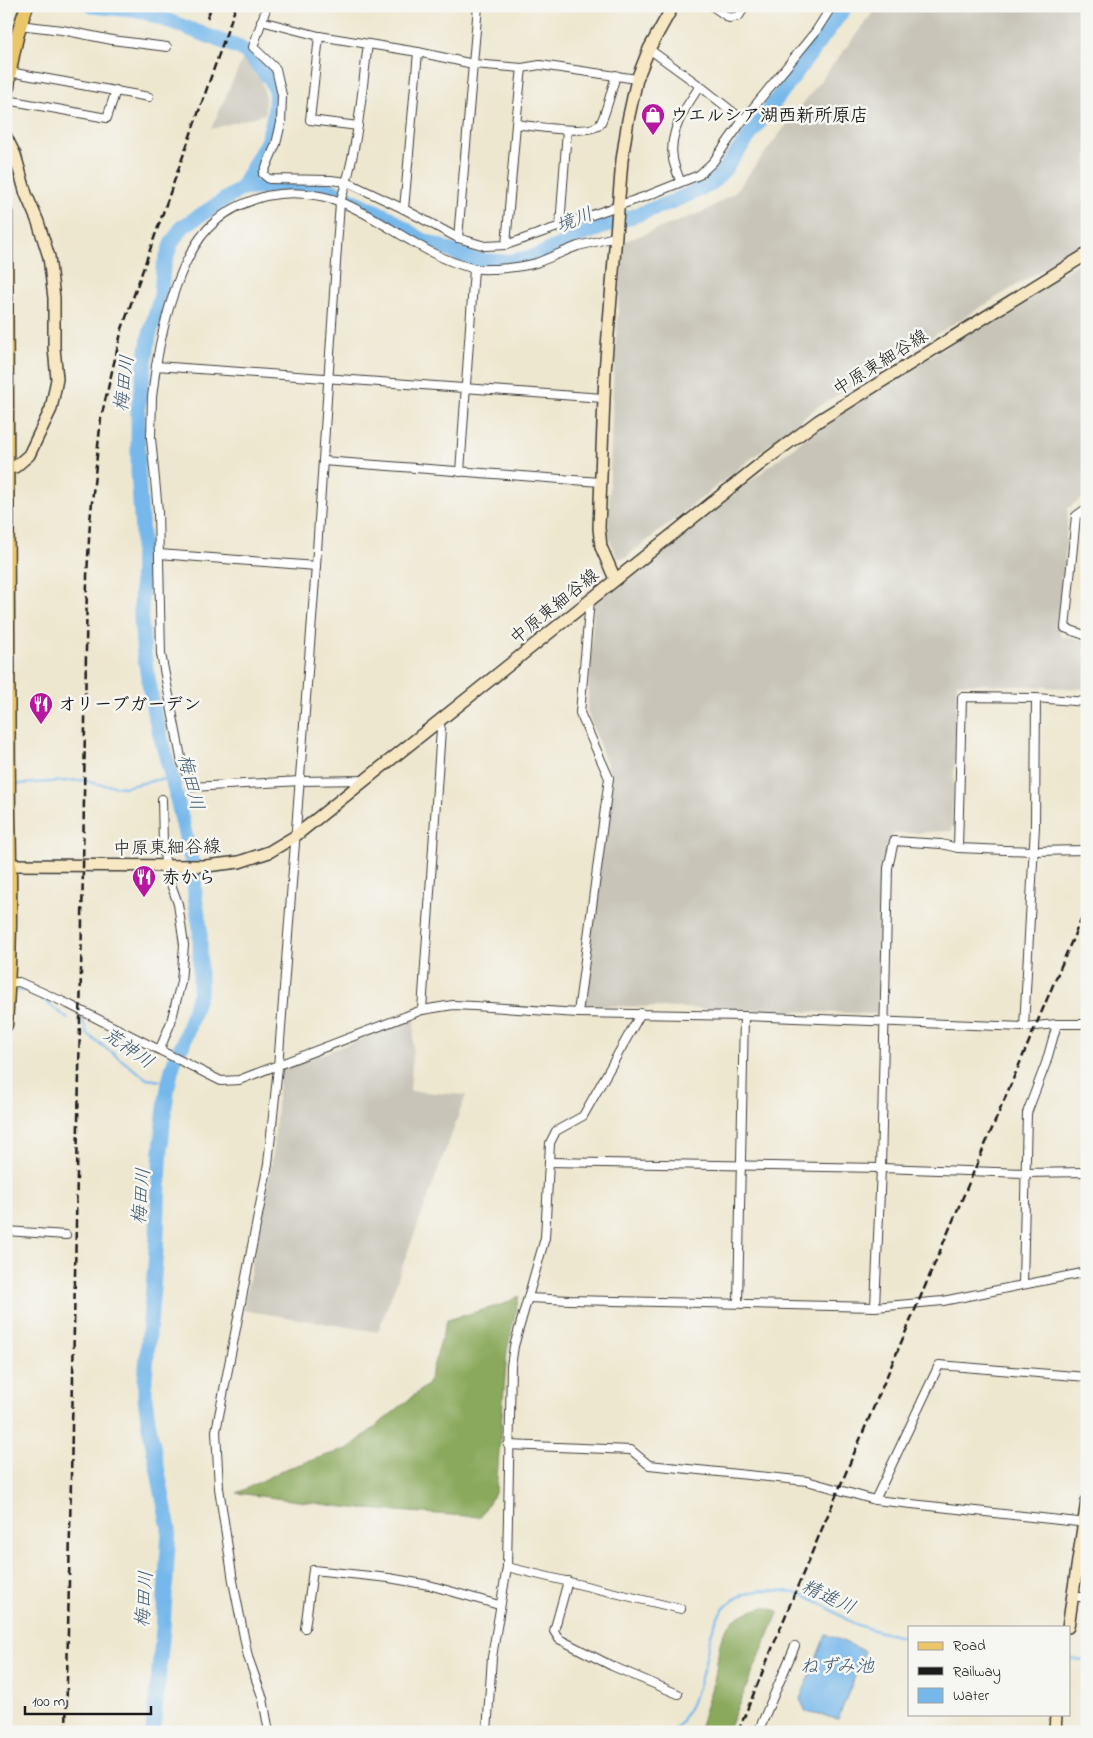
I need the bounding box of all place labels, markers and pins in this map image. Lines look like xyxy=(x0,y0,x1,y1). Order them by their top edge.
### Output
shop icon: ウエルシア湖西新所原店 xyxy=(640,102,666,136)
place label: ウエルシア湖西新所原店 xyxy=(670,104,868,130)
restaurant icon: オリーブガーデン xyxy=(28,691,54,725)
place label: オリーブガーデン xyxy=(58,693,201,719)
restaurant icon: 赤から xyxy=(131,864,157,898)
place label: 赤から xyxy=(162,866,216,892)

